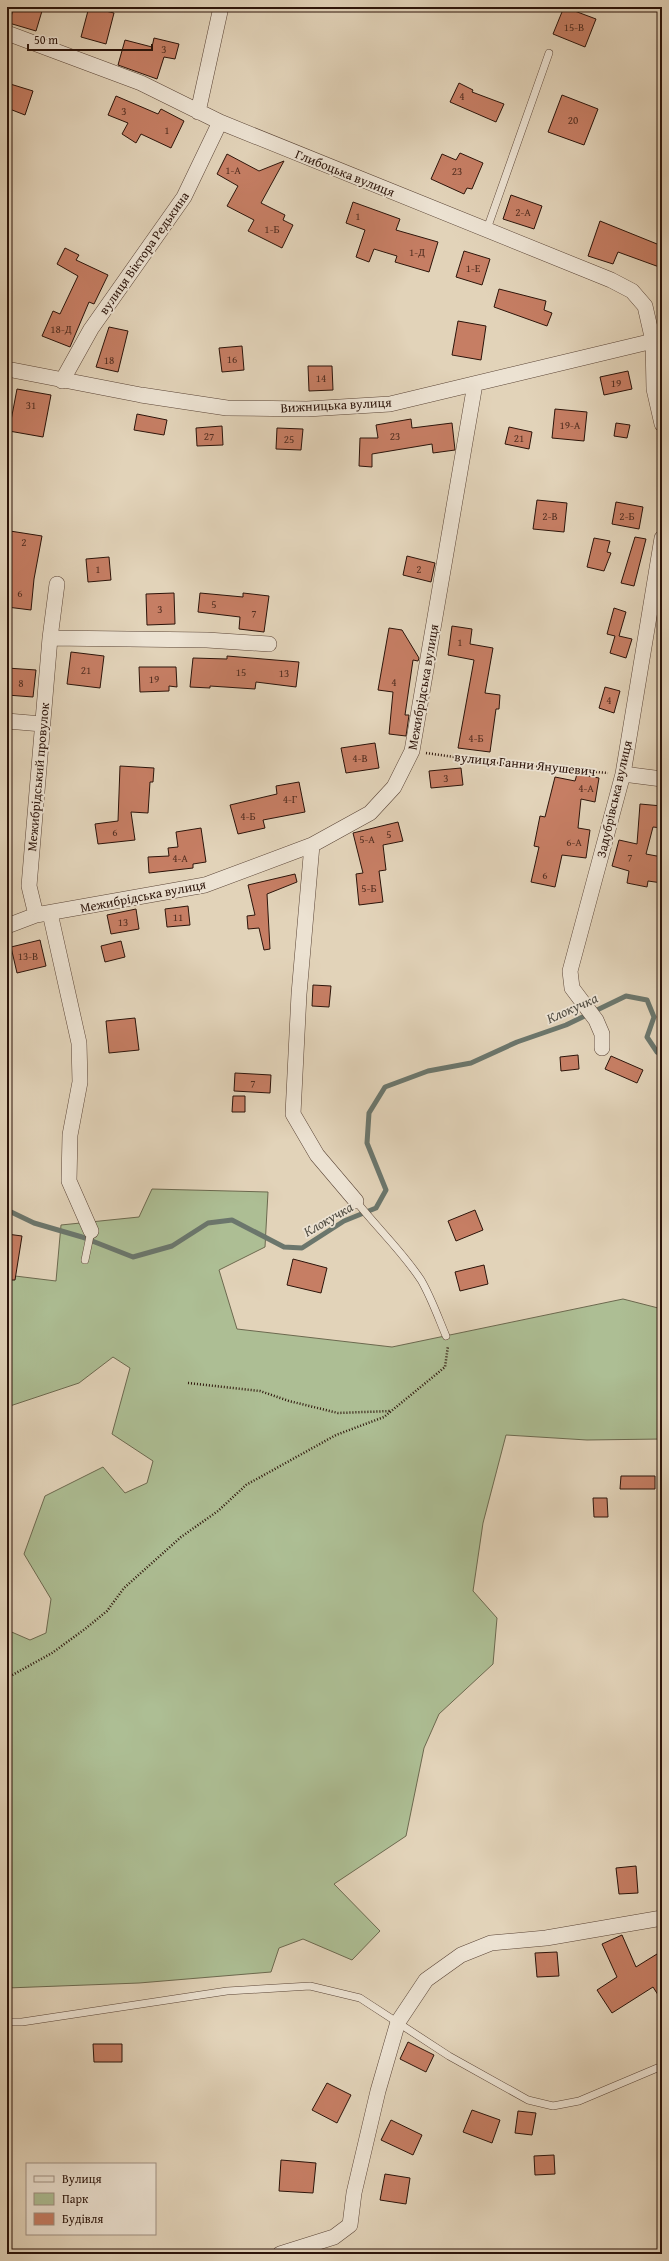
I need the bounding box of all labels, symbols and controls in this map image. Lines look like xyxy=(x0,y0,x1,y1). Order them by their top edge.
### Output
house number: 15-В xyxy=(564,19,584,35)
scale bar xyxy=(28,26,152,52)
text: 50 m xyxy=(34,31,58,48)
house number: 3 xyxy=(161,41,167,57)
house number: 4 xyxy=(459,88,465,104)
house number: 3 xyxy=(121,103,127,119)
house number: 20 xyxy=(568,112,578,128)
house number: 1 xyxy=(164,122,170,138)
street label: Глибоцька вулиця xyxy=(292,144,398,202)
house number: 1-А xyxy=(225,162,241,178)
house number: 23 xyxy=(452,163,462,179)
street label: вулиця Віктора Редькина xyxy=(94,187,194,318)
house number: 2-А xyxy=(515,204,531,220)
house number: 1 xyxy=(355,208,361,224)
house number: 1-Б xyxy=(264,221,280,237)
house number: 1-Д xyxy=(409,244,425,260)
house number: 1-Е xyxy=(466,260,481,276)
house number: 18-Д xyxy=(50,321,72,337)
house number: 16 xyxy=(227,351,237,367)
house number: 18 xyxy=(104,352,114,368)
house number: 14 xyxy=(316,370,326,386)
house number: 19 xyxy=(611,375,621,391)
street label: Вижницька вулиця xyxy=(280,393,392,417)
house number: 31 xyxy=(26,397,36,413)
house number: 19-А xyxy=(559,417,581,433)
house number: 27 xyxy=(204,428,214,444)
house number: 23 xyxy=(390,428,400,444)
house number: 21 xyxy=(514,430,524,446)
house number: 25 xyxy=(284,431,294,447)
house number: 2-В xyxy=(542,508,558,524)
house number: 2-Б xyxy=(619,508,635,524)
house number: 2 xyxy=(21,534,27,550)
house number: 1 xyxy=(95,561,101,577)
house number: 2 xyxy=(416,561,422,577)
house number: 6 xyxy=(17,585,23,601)
house number: 5 xyxy=(211,596,217,612)
house number: 3 xyxy=(157,601,163,617)
house number: 7 xyxy=(251,605,257,621)
street label: Межибрідська вулиця xyxy=(403,622,444,751)
house number: 1 xyxy=(457,634,463,650)
house number: 21 xyxy=(81,662,91,678)
house number: 15 xyxy=(236,664,246,680)
house number: 13 xyxy=(279,665,289,681)
house number: 19 xyxy=(149,671,159,687)
house number: 4 xyxy=(391,674,397,690)
house number: 8 xyxy=(18,675,24,691)
house number: 4 xyxy=(606,692,612,708)
street label: Межибрідський провулок xyxy=(22,702,54,852)
house number: 4-Б xyxy=(468,730,484,746)
street label: Задубрівська вулиця xyxy=(591,738,637,860)
street label: вулиця Ганни Янушевич xyxy=(454,747,596,781)
house number: 4-В xyxy=(352,750,368,766)
house number: 3 xyxy=(443,770,449,786)
house number: 4-А xyxy=(578,780,594,796)
house number: 4-Г xyxy=(283,791,298,807)
house number: 4-Б xyxy=(240,808,256,824)
house number: 6 xyxy=(112,824,118,840)
house number: 5 xyxy=(386,826,392,842)
house number: 5-А xyxy=(359,831,375,847)
house number: 6-А xyxy=(566,834,582,850)
house number: 7 xyxy=(627,849,633,865)
house number: 4-А xyxy=(172,850,188,866)
house number: 6 xyxy=(542,867,548,883)
street label: Межибрідська вулиця xyxy=(79,874,208,917)
house number: 5-Б xyxy=(361,880,377,896)
house number: 11 xyxy=(173,909,183,925)
house number: 13 xyxy=(118,914,128,930)
house number: 13-В xyxy=(18,948,38,964)
water label: Клокучка xyxy=(543,988,601,1028)
house number: 7 xyxy=(250,1075,256,1091)
water label: Клокучка xyxy=(299,1196,357,1241)
legend xyxy=(26,2163,156,2235)
text: Вулиця xyxy=(62,2170,102,2187)
text: Парк xyxy=(62,2190,89,2207)
text: Будівля xyxy=(62,2210,103,2227)

